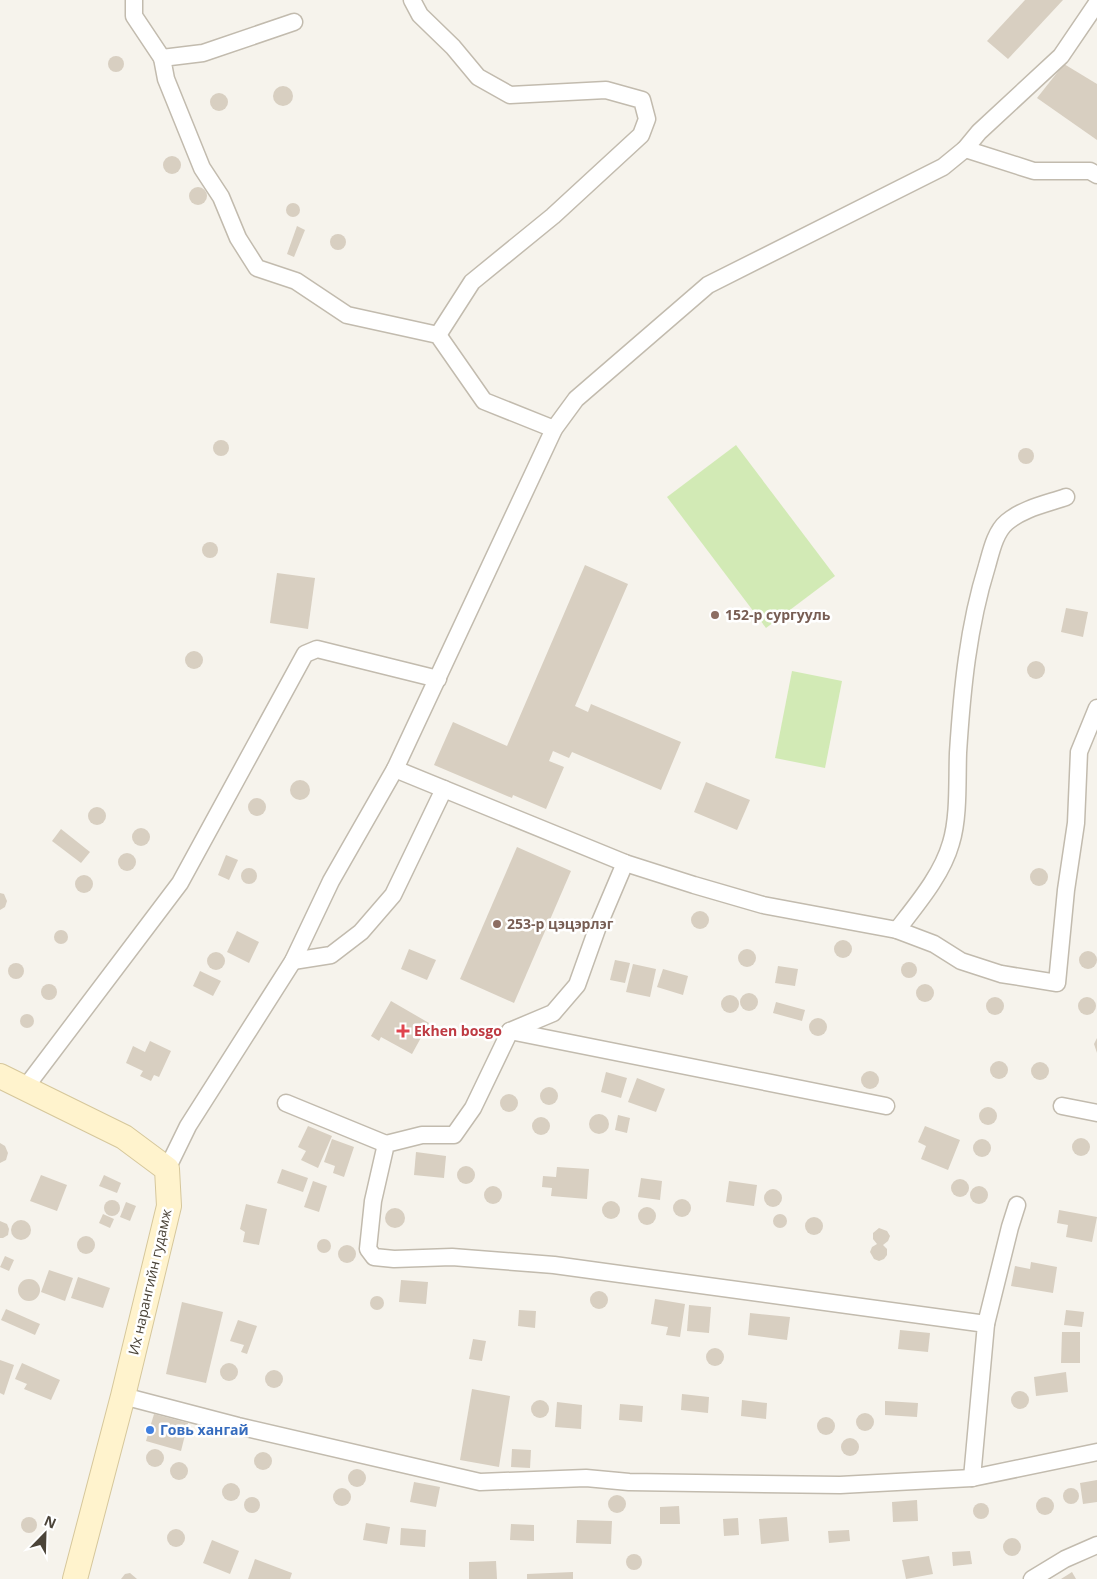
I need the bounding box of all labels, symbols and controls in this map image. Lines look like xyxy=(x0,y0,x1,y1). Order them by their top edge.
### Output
place label: 152-р сургууль xyxy=(725,605,831,624)
marker: 152-р сургууль xyxy=(709,609,721,621)
place label: 253-р цэцэрлэг xyxy=(507,914,614,933)
marker: 253-р цэцэрлэг xyxy=(491,918,503,930)
place label: Ekhen bosgo xyxy=(414,1021,502,1040)
marker: Ekhen bosgo xyxy=(396,1024,410,1038)
street label: Их нарангийн гудамж xyxy=(123,1206,176,1357)
place label: Говь хангай xyxy=(160,1420,249,1439)
marker: Говь хангай xyxy=(144,1424,156,1436)
north arrow xyxy=(20,1509,70,1559)
text: N xyxy=(41,1511,59,1533)

